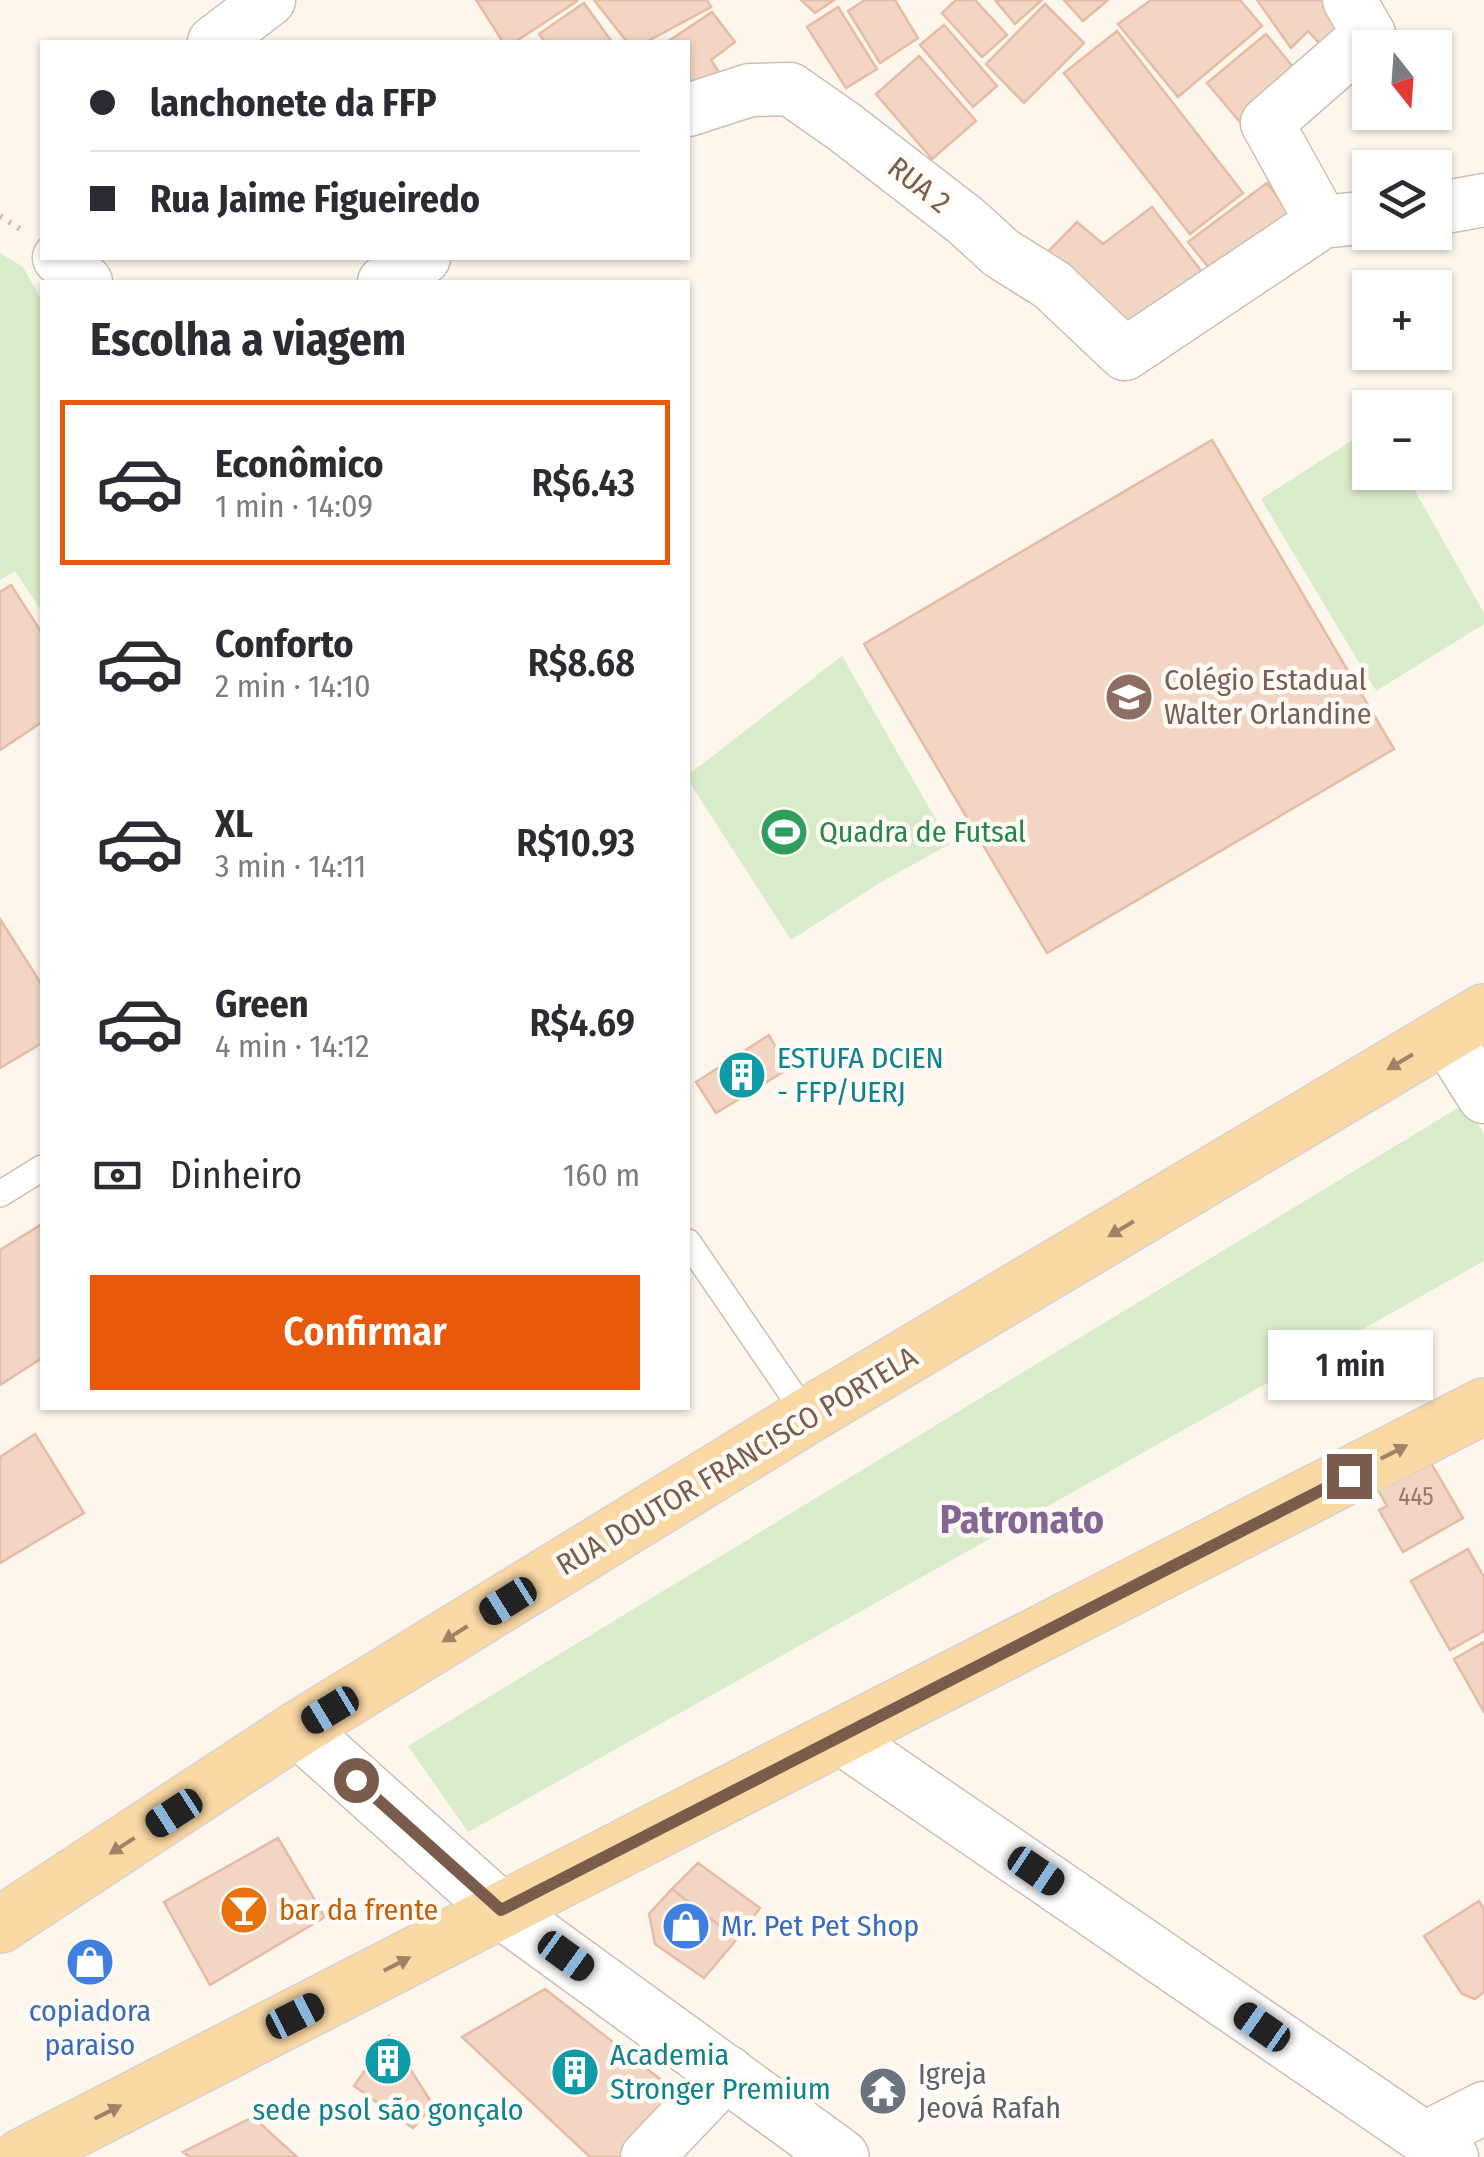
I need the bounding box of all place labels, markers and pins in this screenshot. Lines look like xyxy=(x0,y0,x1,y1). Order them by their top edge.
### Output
place label: Colégio Estadual Walter Orlandine xyxy=(1164,662,1371,732)
school or university icon: Colégio Estadual Walter Orlandine xyxy=(1103,671,1155,723)
sports icon: Quadra de Futsal xyxy=(758,806,810,858)
place label: Quadra de Futsal xyxy=(819,814,1026,850)
place label: ESTUFA DCIEN - FFP/UERJ xyxy=(777,1040,944,1110)
building icon: ESTUFA DCIEN - FFP/UERJ xyxy=(716,1049,768,1101)
bar icon: bar da frente xyxy=(218,1884,270,1936)
place label: bar da frente xyxy=(279,1892,438,1928)
shop icon: Mr. Pet Pet Shop xyxy=(660,1900,712,1952)
place label: Mr. Pet Pet Shop xyxy=(721,1908,919,1944)
shop icon: copiadora paraiso xyxy=(64,1936,116,1988)
place label: copiadora paraiso xyxy=(29,1993,151,2063)
building icon: sede psol são gonçalo xyxy=(362,2035,414,2087)
place label: Academia Stronger Premium xyxy=(610,2037,831,2107)
building icon: Academia Stronger Premium xyxy=(549,2046,601,2098)
place label: Igreja Jeová Rafah xyxy=(918,2056,1061,2126)
temple icon: Igreja Jeová Rafah xyxy=(857,2065,909,2117)
place label: sede psol são gonçalo xyxy=(253,2092,523,2128)

